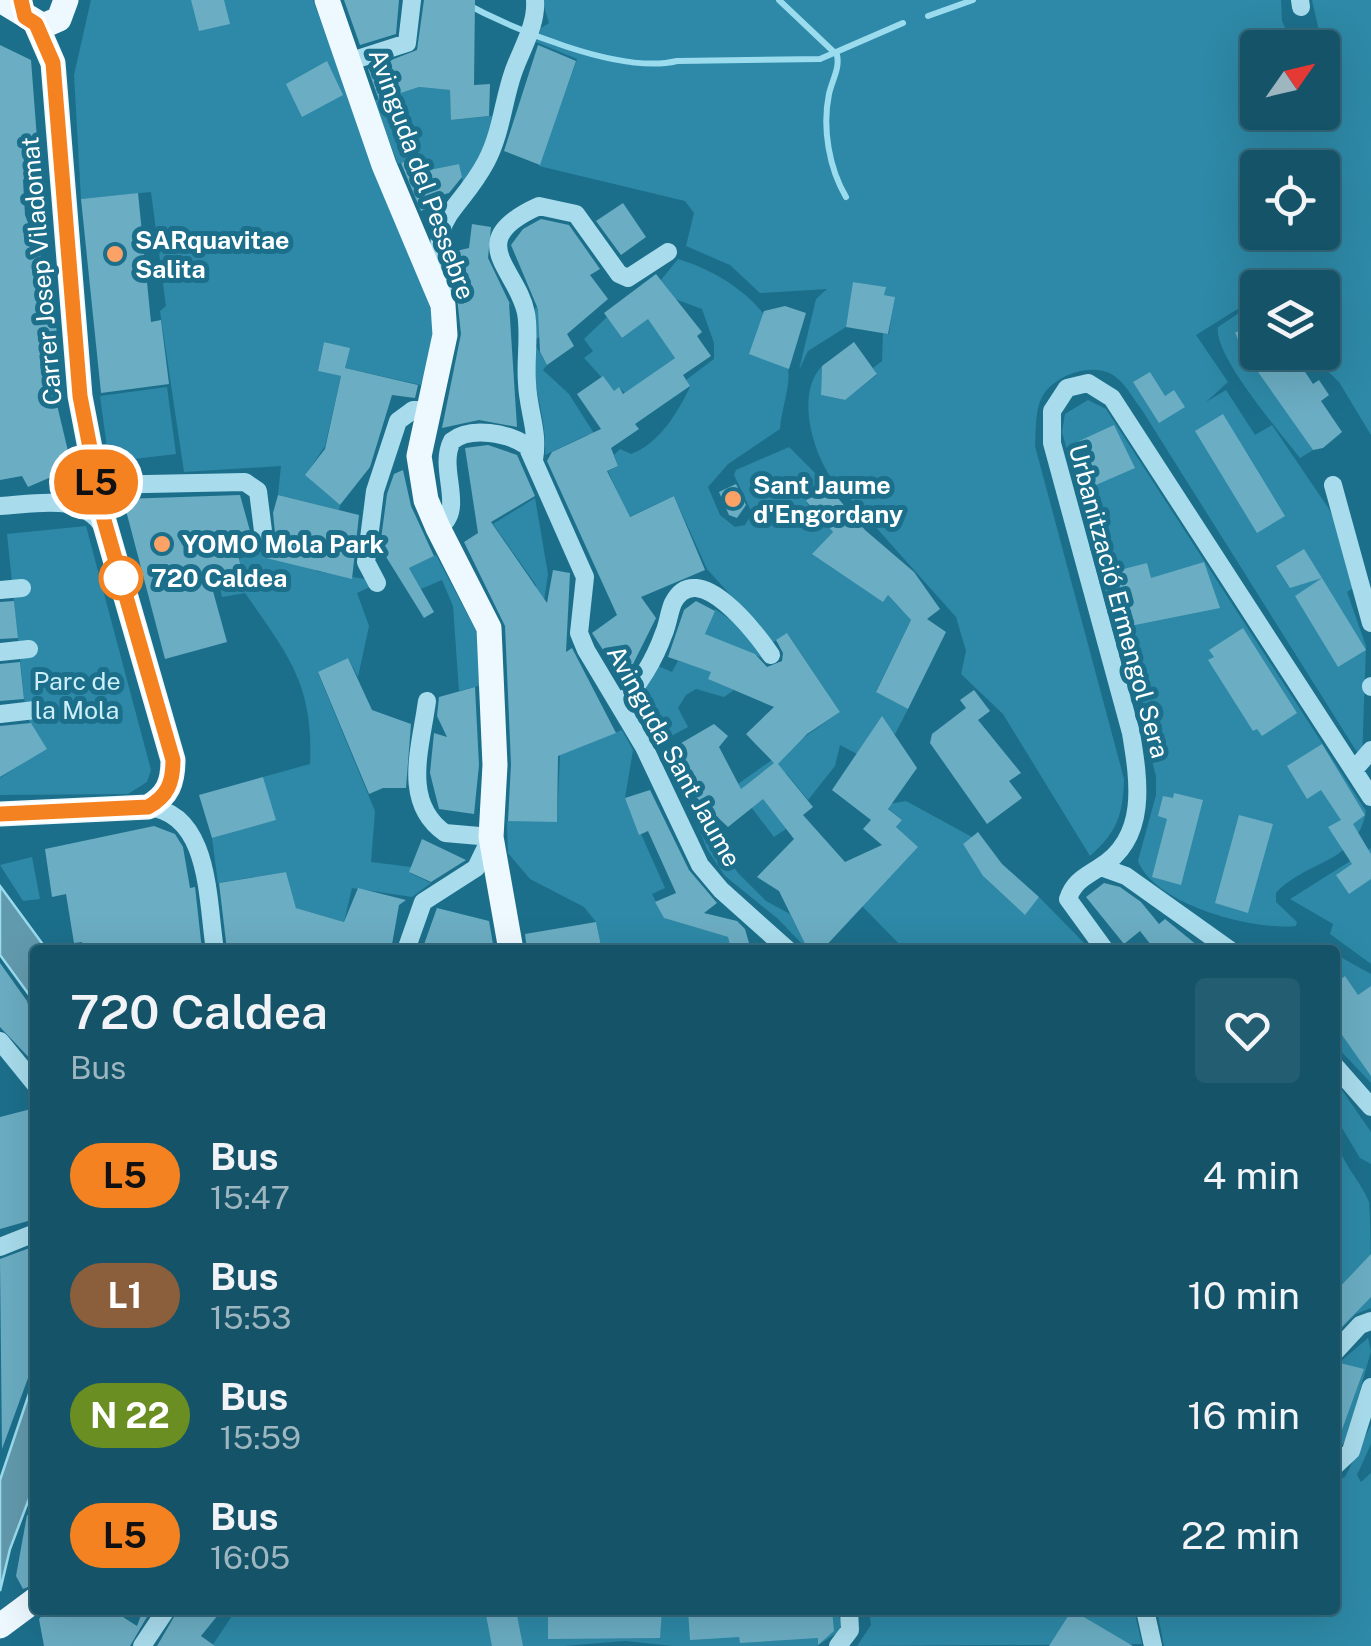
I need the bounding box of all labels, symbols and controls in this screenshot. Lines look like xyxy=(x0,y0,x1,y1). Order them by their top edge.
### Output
north arrow xyxy=(1240,30,1340,130)
map controls xyxy=(1240,30,1340,370)
street label: Avinguda del Pessebre xyxy=(363,45,481,303)
street label: Carrer Josep Viladomat xyxy=(14,136,68,406)
button: locate xyxy=(1240,150,1340,250)
place label: SARquavitae Salita xyxy=(135,225,289,284)
marker: SARquavitae Salita xyxy=(104,243,126,265)
button: layers xyxy=(1240,270,1340,370)
street label: Urbanització Ermengol Sera xyxy=(1063,441,1175,761)
line badge: L5 xyxy=(51,450,141,514)
text: L5 xyxy=(74,462,118,503)
place label: Sant Jaume d'Engordany xyxy=(753,470,903,529)
marker: Sant Jaume d'Engordany xyxy=(722,488,744,510)
place label: YOMO Mola Park xyxy=(182,529,384,559)
marker: YOMO Mola Park xyxy=(151,533,173,555)
marker: 720 Caldea xyxy=(100,557,142,599)
place label: 720 Caldea xyxy=(151,563,287,593)
street label: Avinguda Sant Jaume xyxy=(601,640,747,872)
park label: Parc de la Mola xyxy=(33,666,121,725)
button: heart xyxy=(1195,978,1300,1083)
text: 720 Caldea xyxy=(70,983,328,1040)
text: Bus xyxy=(70,1049,126,1086)
text: Bus xyxy=(210,1134,279,1179)
text: 4 min xyxy=(1202,1153,1300,1198)
text: L5 xyxy=(103,1155,147,1196)
text: 15:47 xyxy=(210,1179,290,1216)
text: Bus xyxy=(210,1254,279,1299)
text: 10 min xyxy=(1188,1273,1300,1318)
text: L1 xyxy=(107,1275,143,1316)
text: 15:53 xyxy=(210,1299,291,1336)
text: Bus xyxy=(220,1374,288,1419)
text: 16 min xyxy=(1187,1393,1300,1438)
text: N 22 xyxy=(90,1395,170,1436)
text: 15:59 xyxy=(220,1419,301,1456)
text: Bus xyxy=(210,1494,279,1539)
text: 22 min xyxy=(1181,1513,1300,1558)
text: L5 xyxy=(103,1515,147,1556)
text: 16:05 xyxy=(210,1539,290,1576)

